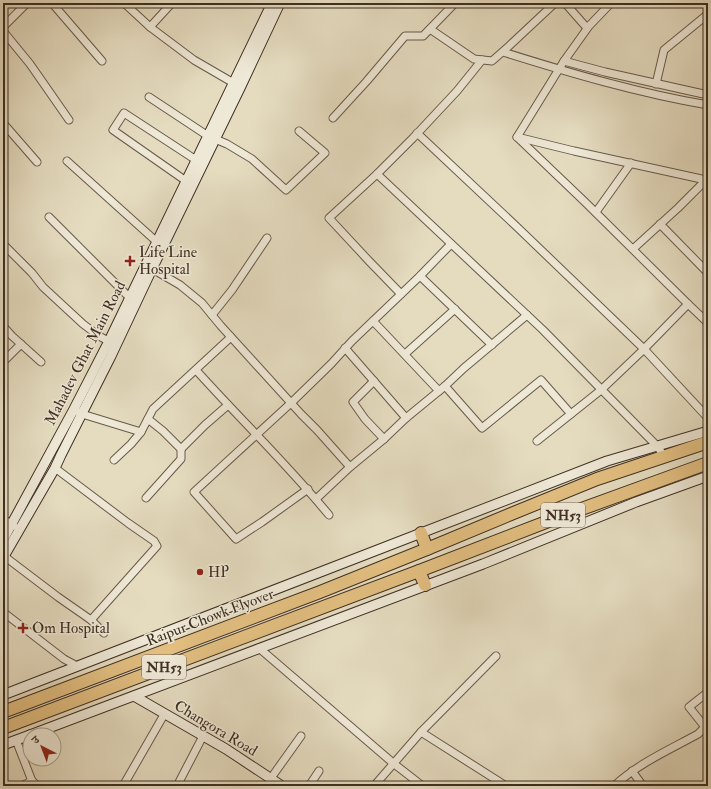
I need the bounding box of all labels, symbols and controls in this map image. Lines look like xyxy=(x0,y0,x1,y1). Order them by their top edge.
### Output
place label: Life Line Hospital xyxy=(139,243,197,280)
marker: Life Line Hospital xyxy=(124,255,136,267)
street label: Mahadev Ghat Main Road xyxy=(41,277,130,429)
road number: NH53 xyxy=(541,503,585,527)
place label: HP xyxy=(208,563,229,582)
marker: HP xyxy=(195,567,205,577)
street label: Raipur Chowk Flyover xyxy=(144,584,278,652)
place label: Om Hospital xyxy=(32,619,110,639)
marker: Om Hospital xyxy=(17,622,29,634)
road number: NH53 xyxy=(142,655,186,679)
street label: Changora Road xyxy=(171,696,261,761)
north arrow xyxy=(22,727,62,767)
text: उ xyxy=(28,732,43,747)

